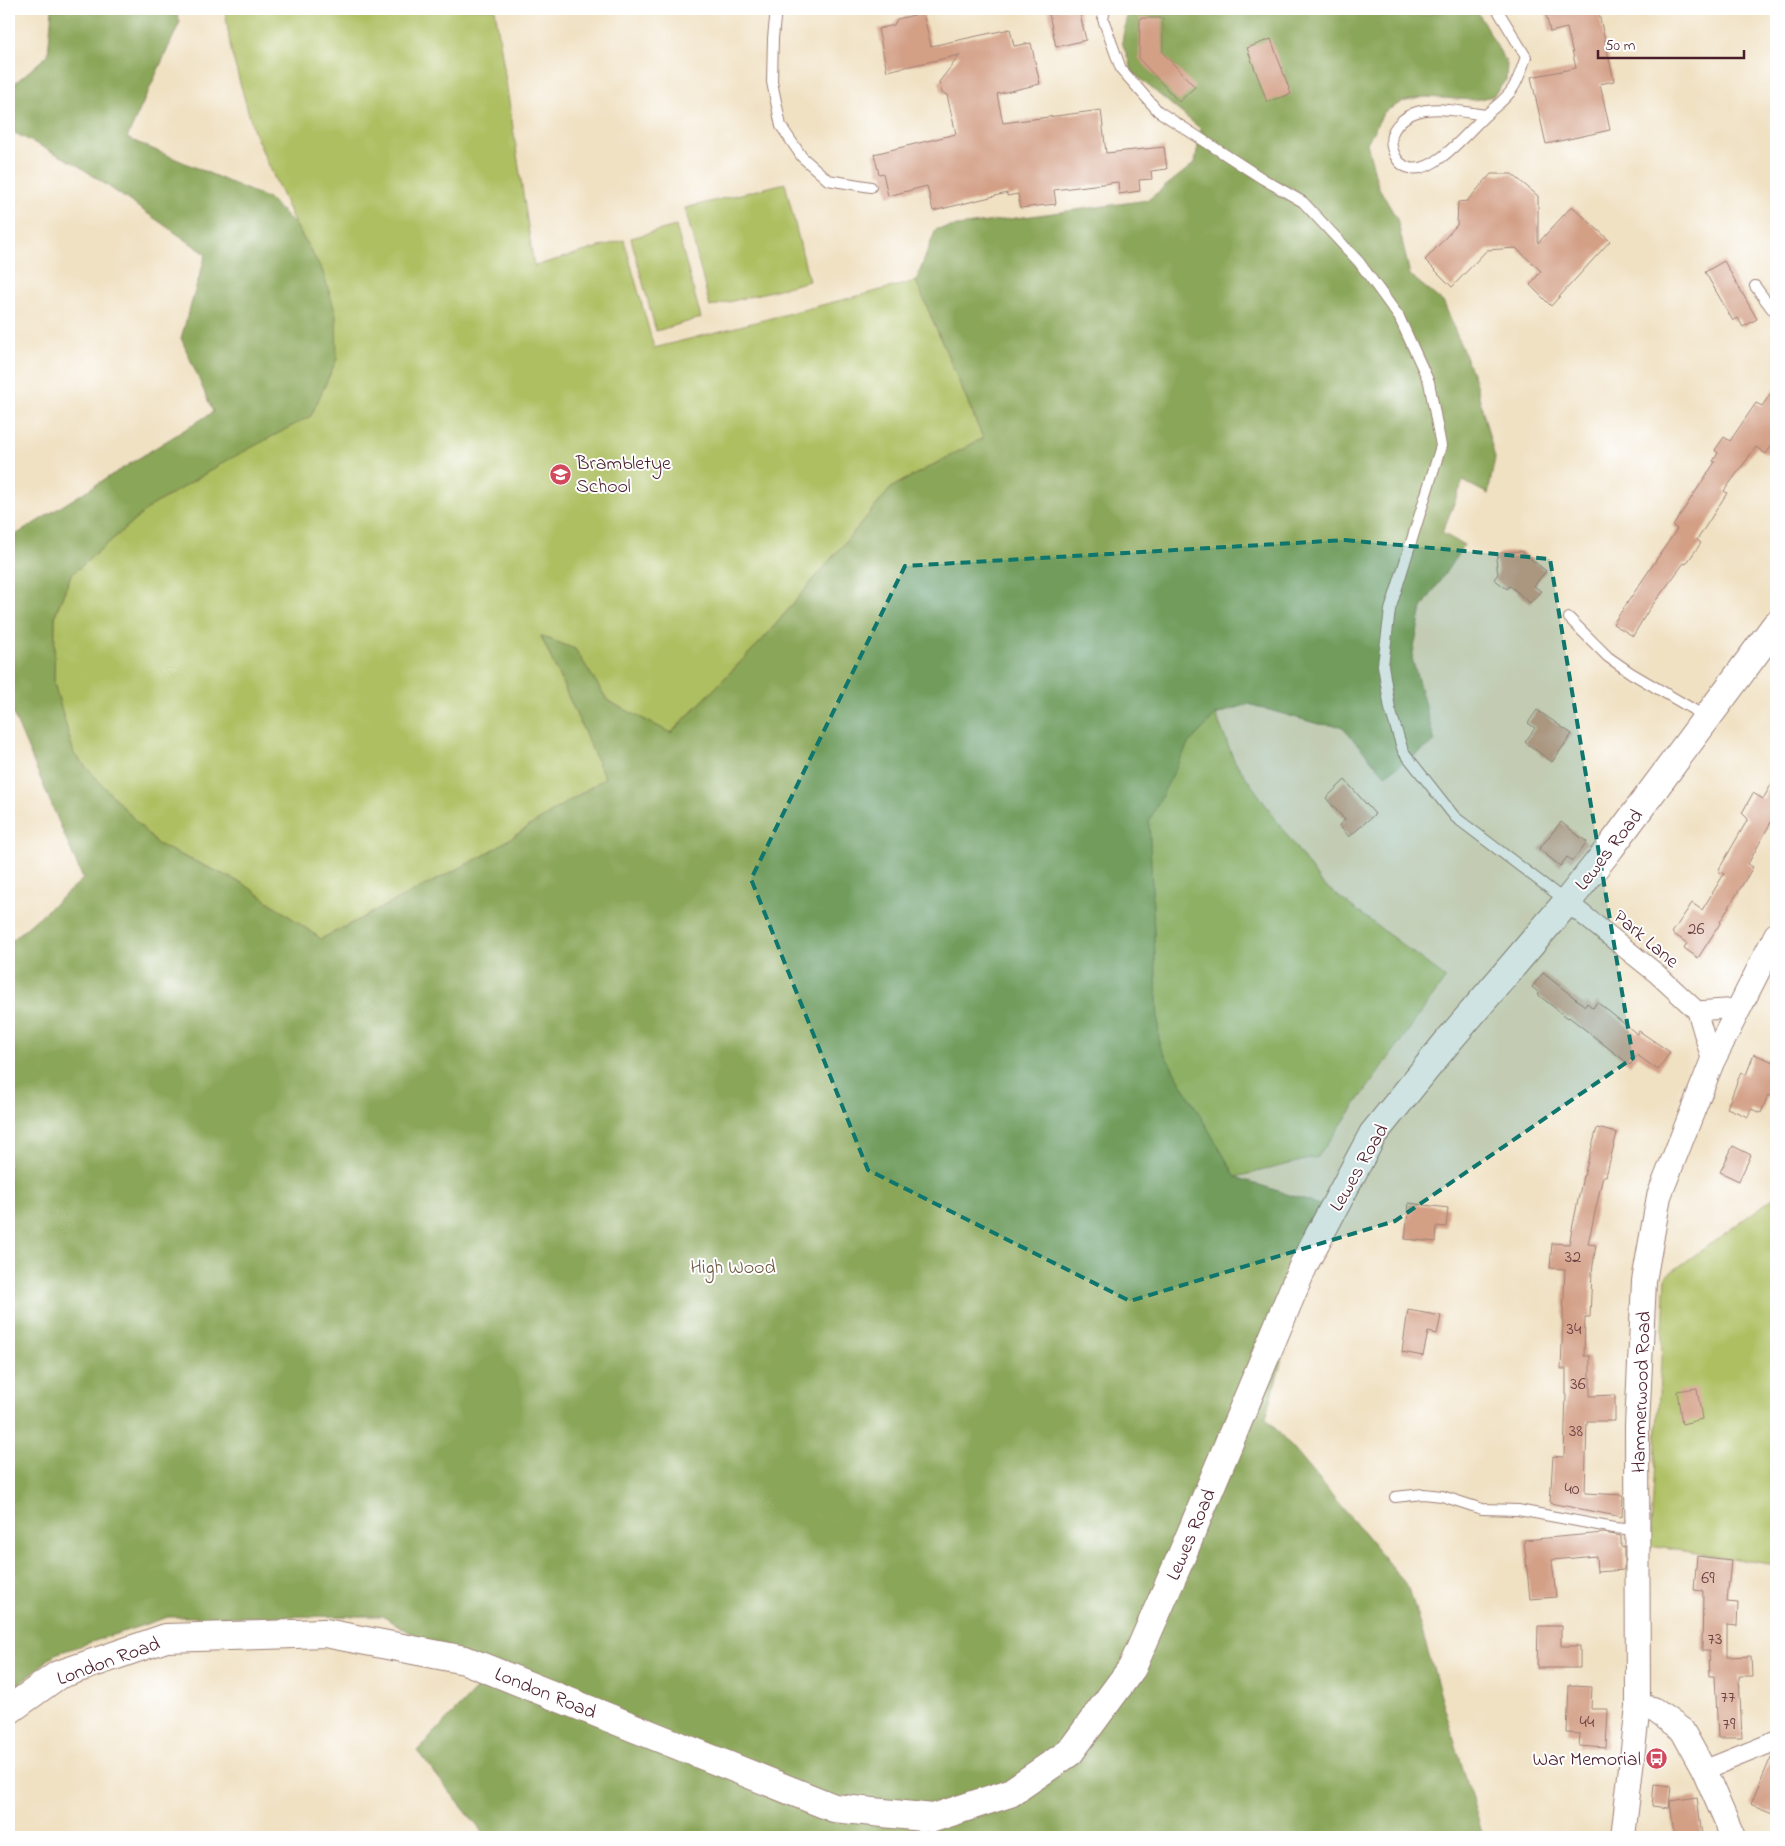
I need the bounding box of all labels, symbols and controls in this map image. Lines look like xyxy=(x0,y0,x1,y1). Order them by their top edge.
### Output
scale bar xyxy=(1598,28,1744,60)
text: 50 m xyxy=(1605,35,1636,57)
place label: Brambletye School xyxy=(575,450,671,502)
school or university icon: Brambletye School xyxy=(548,462,572,486)
street label: Lewes Road xyxy=(1569,803,1651,898)
street label: Park Lane xyxy=(1606,904,1685,976)
house number: 26 xyxy=(1688,917,1705,943)
street label: Lewes Road xyxy=(1323,1119,1397,1218)
house number: 32 xyxy=(1565,1245,1581,1271)
park label: High Wood xyxy=(690,1254,776,1284)
street label: Hammerwood Road xyxy=(1625,1311,1660,1474)
house number: 34 xyxy=(1567,1317,1582,1343)
house number: 36 xyxy=(1570,1372,1586,1398)
house number: 38 xyxy=(1569,1419,1583,1445)
house number: 40 xyxy=(1564,1477,1580,1503)
street label: Lewes Road xyxy=(1160,1485,1225,1585)
house number: 69 xyxy=(1701,1566,1715,1592)
house number: 73 xyxy=(1708,1627,1722,1653)
street label: London Road xyxy=(53,1630,164,1694)
street label: London Road xyxy=(490,1661,600,1728)
house number: 77 xyxy=(1721,1685,1736,1711)
house number: 44 xyxy=(1580,1710,1595,1736)
house number: 79 xyxy=(1723,1712,1736,1738)
place label: War Memorial xyxy=(1533,1746,1641,1775)
bus stop icon: War Memorial xyxy=(1645,1746,1669,1770)

